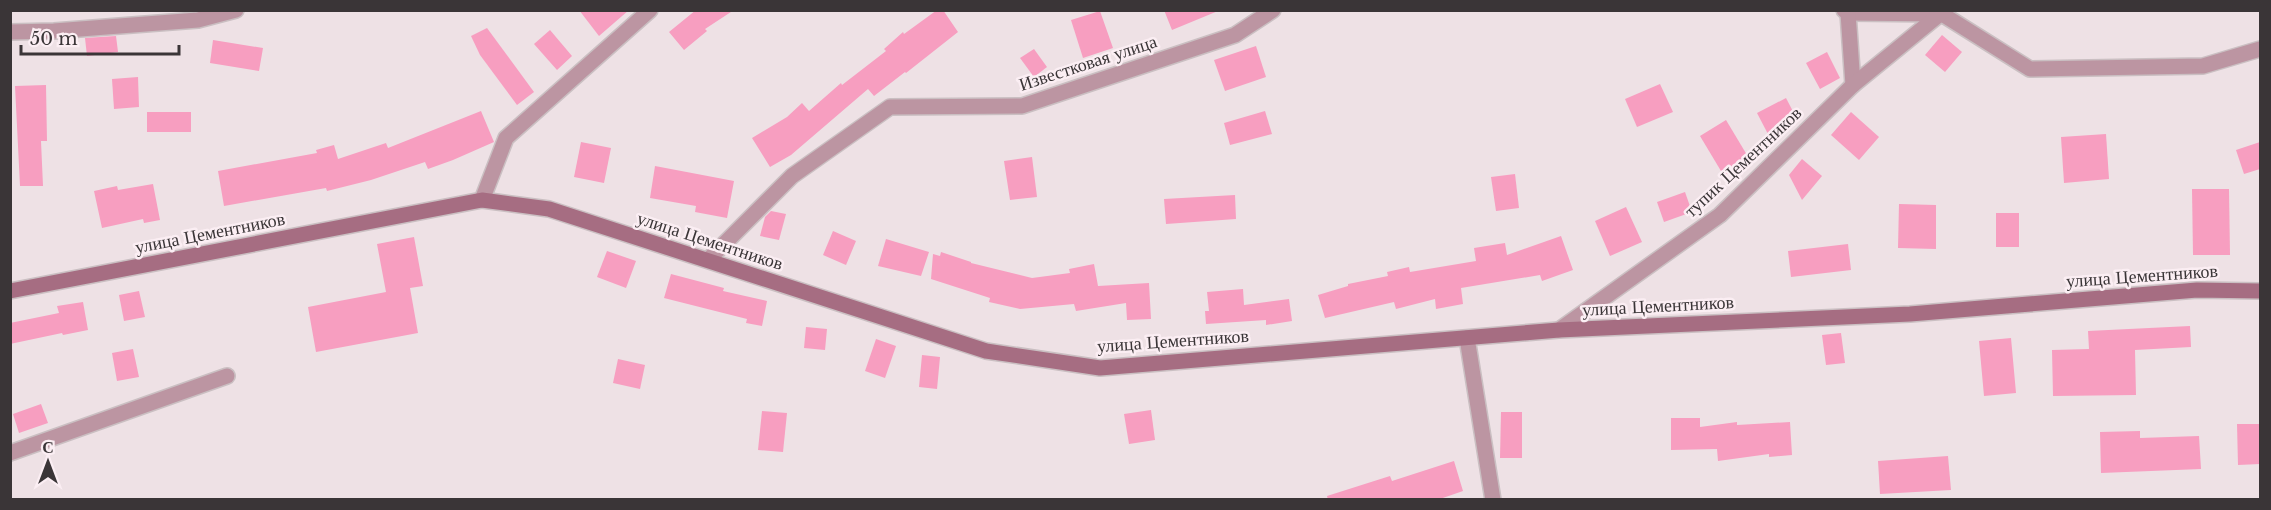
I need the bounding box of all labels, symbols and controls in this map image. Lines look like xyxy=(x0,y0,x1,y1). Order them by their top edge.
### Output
scale bar xyxy=(21,18,178,56)
text: 50 m xyxy=(30,28,78,50)
street label: Известковая улица xyxy=(1016,30,1160,96)
street label: тупик Цементников xyxy=(1680,102,1806,222)
street label: улица Цементников xyxy=(634,207,786,275)
street label: улица Цементников xyxy=(133,208,287,258)
street label: улица Цементников xyxy=(2065,260,2219,292)
street label: улица Цементников xyxy=(1581,291,1735,321)
street label: улица Цементников xyxy=(1096,325,1250,357)
north arrow xyxy=(18,432,78,492)
text: С xyxy=(42,437,54,457)

